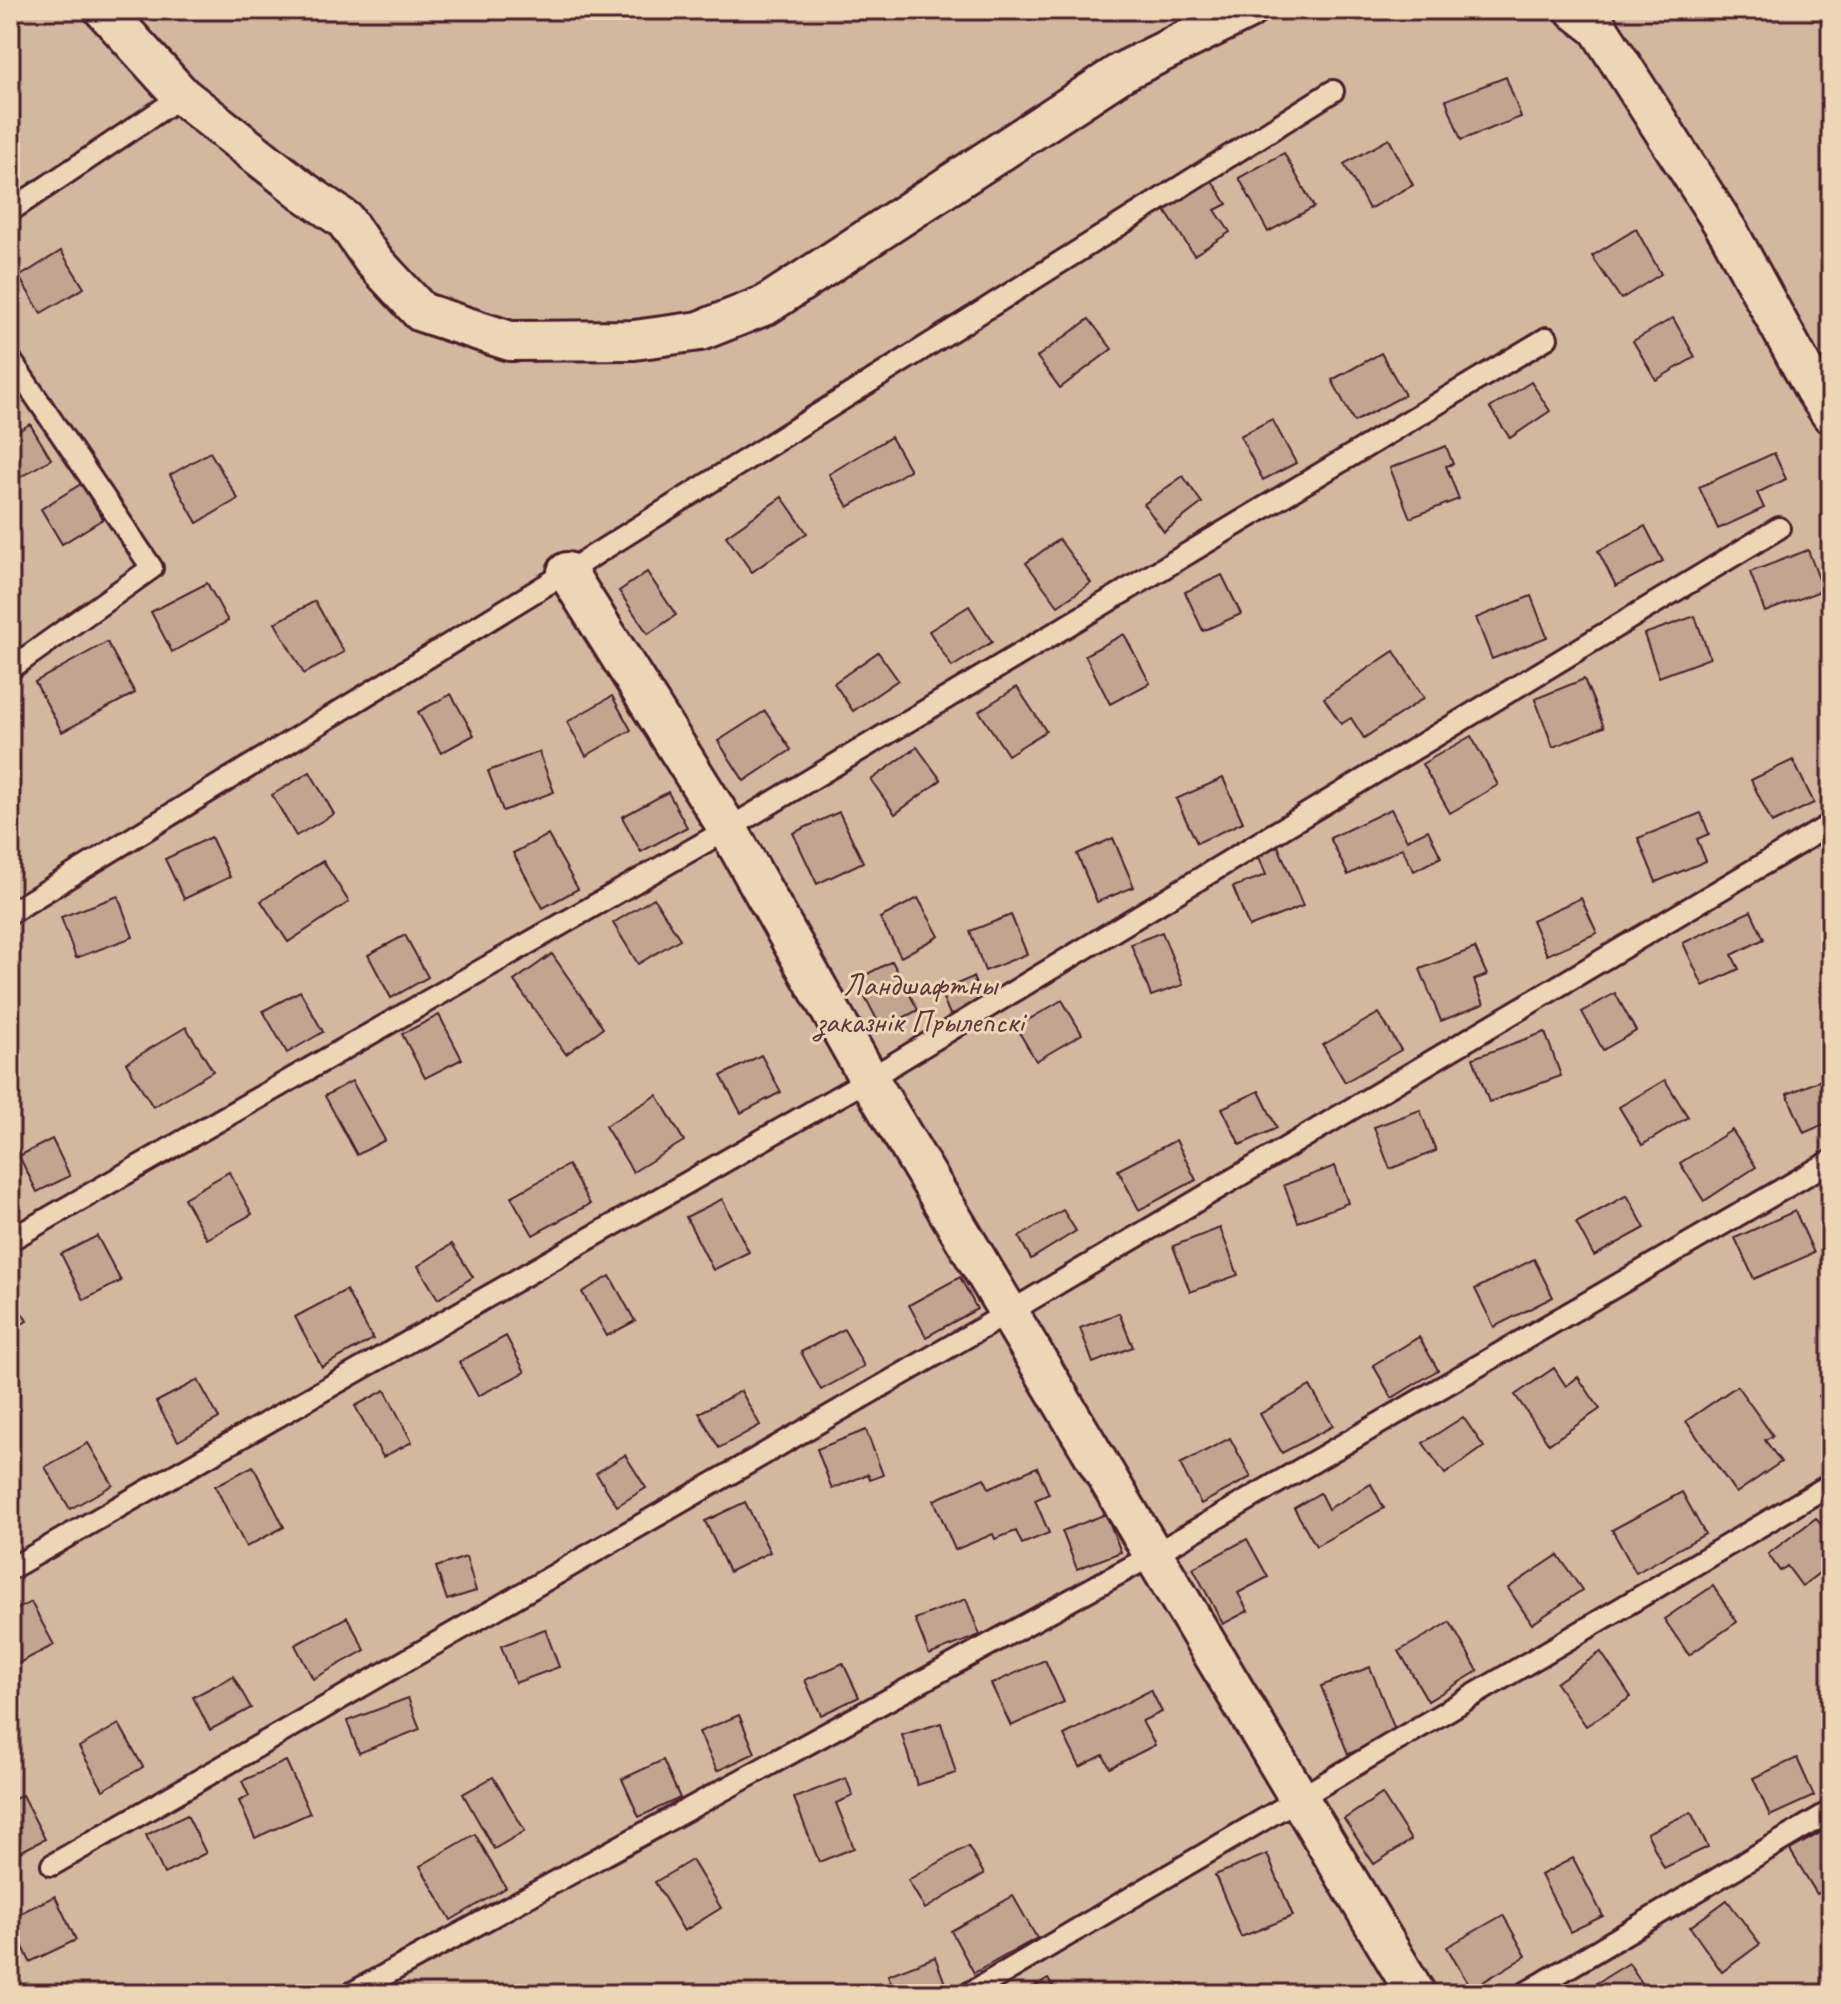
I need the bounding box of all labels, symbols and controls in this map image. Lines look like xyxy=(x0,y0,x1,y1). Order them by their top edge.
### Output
park label: Ландшафтны заказнік Прылепскі xyxy=(812,964,1028,1042)

